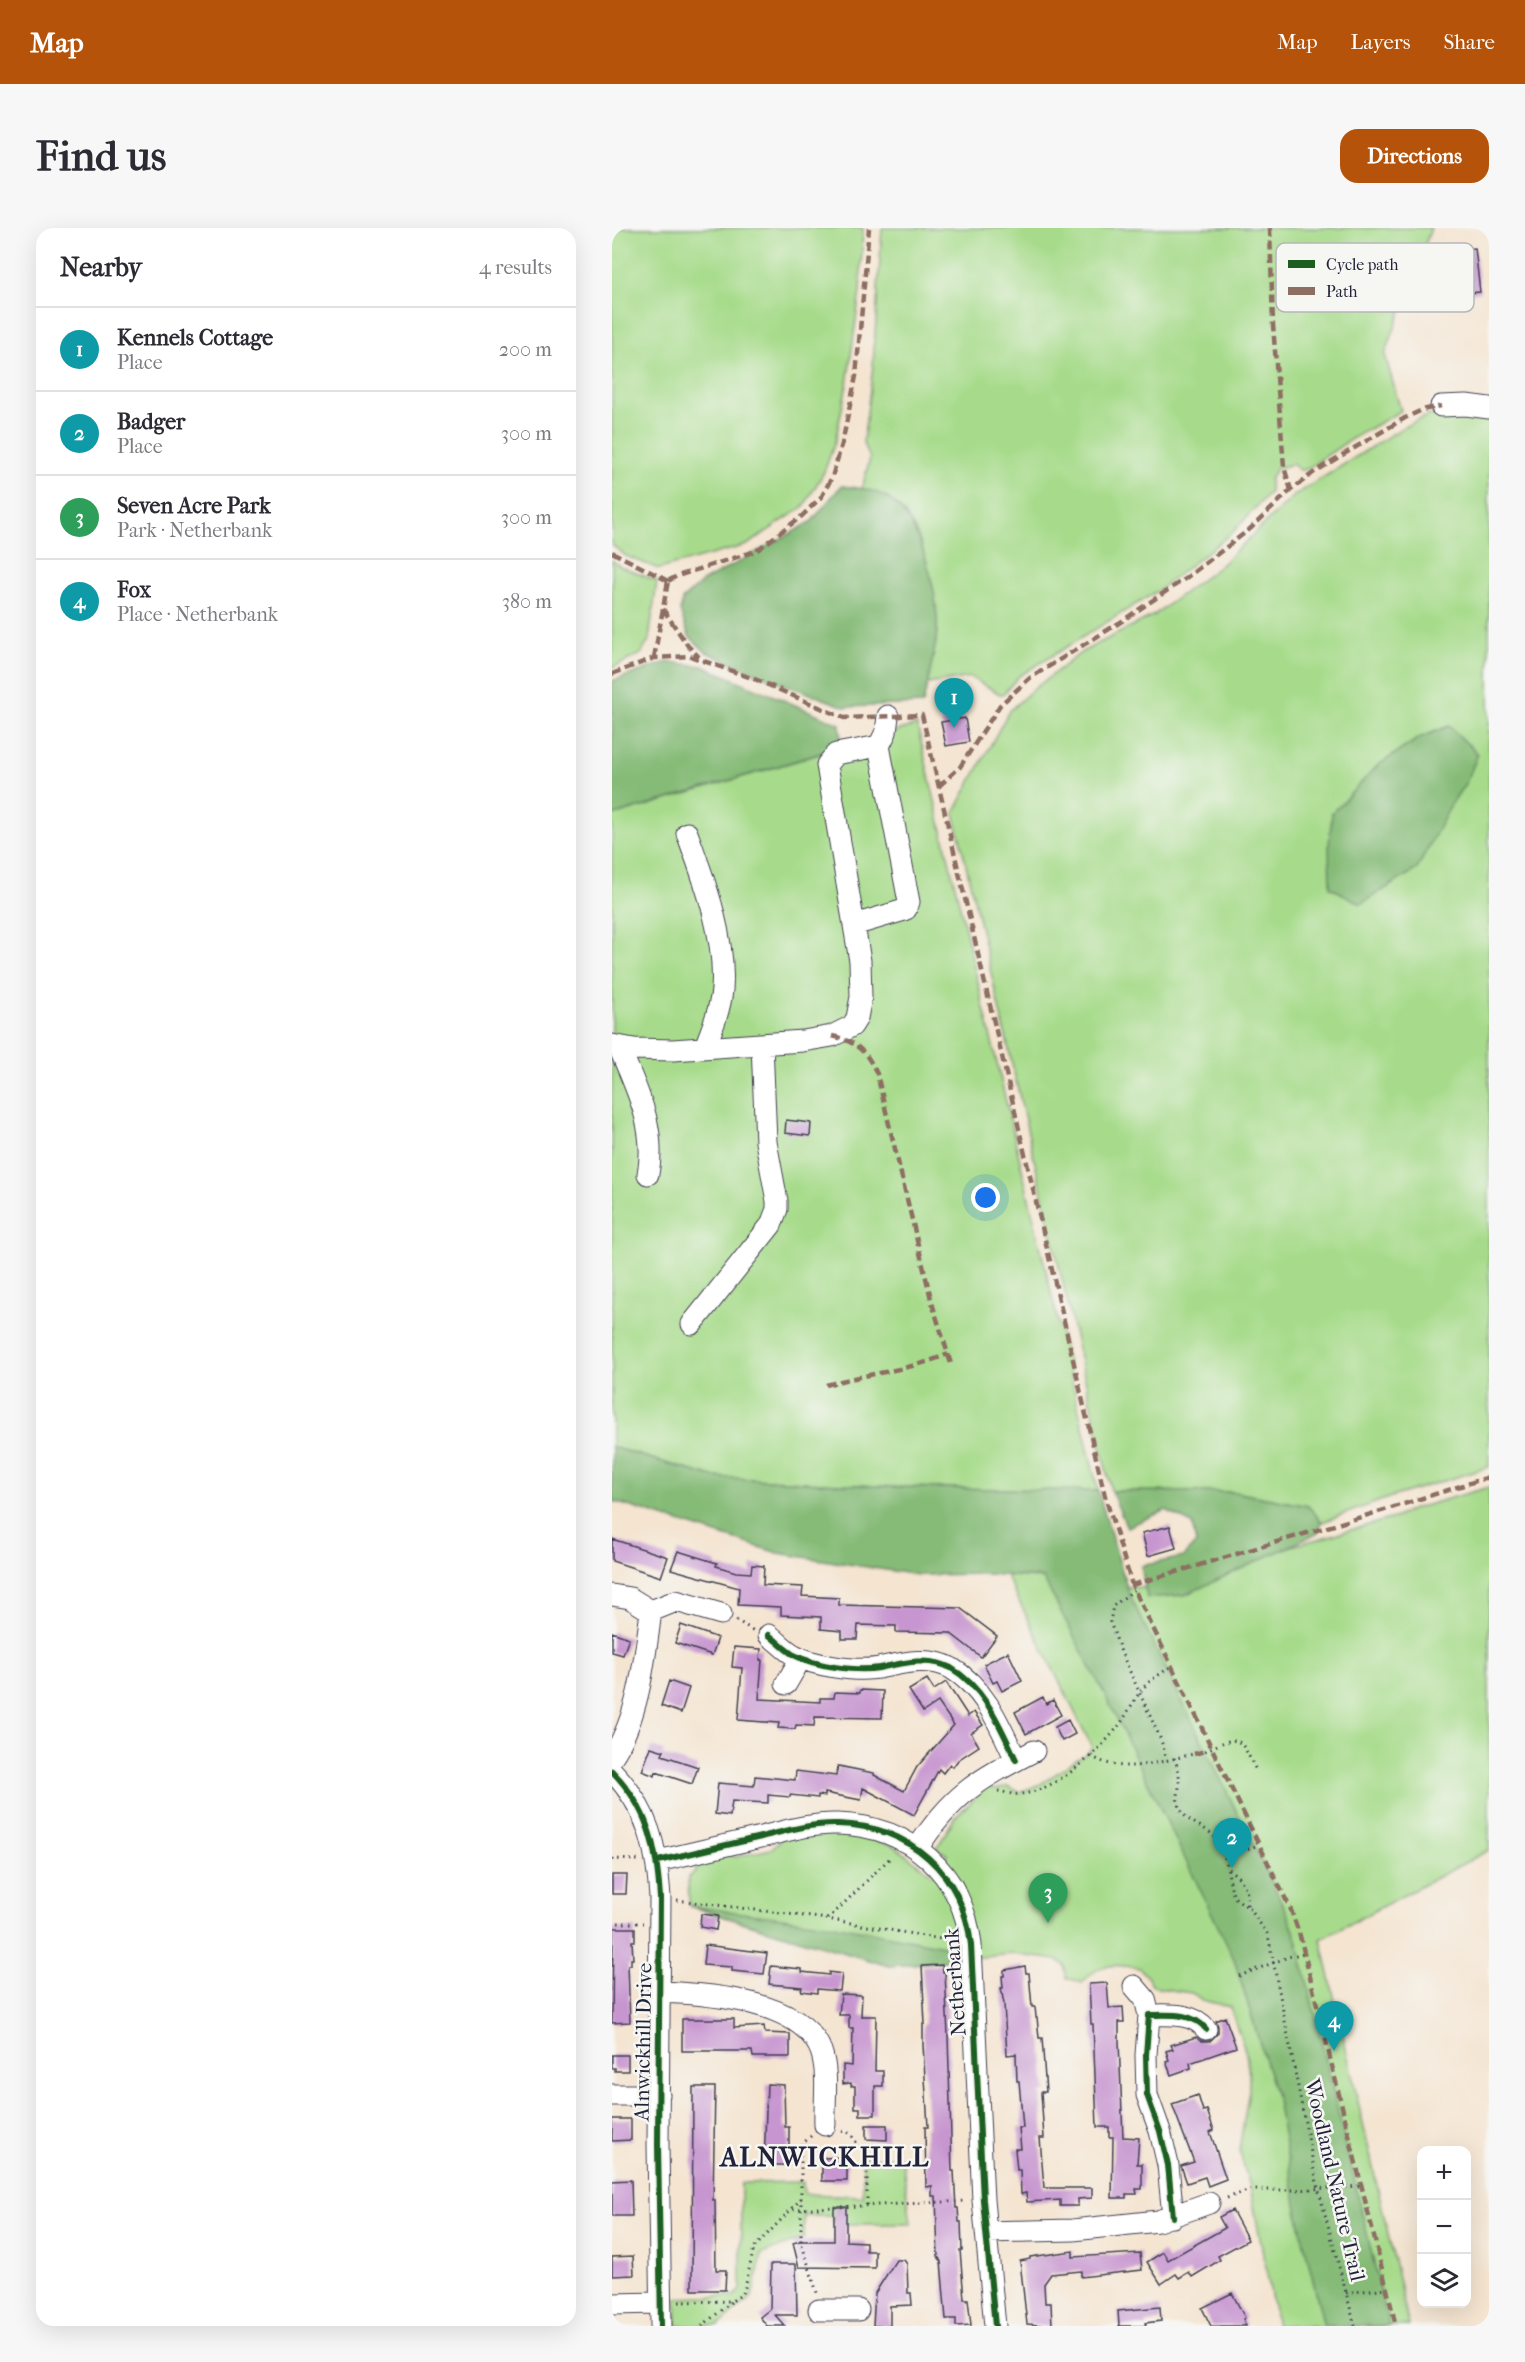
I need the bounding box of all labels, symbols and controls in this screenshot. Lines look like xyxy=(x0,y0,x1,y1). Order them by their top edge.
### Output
text: Map xyxy=(30,26,84,59)
text: Map xyxy=(1277,30,1318,54)
text: Layers xyxy=(1351,30,1410,54)
text: Share xyxy=(1443,30,1495,54)
button: Directions xyxy=(1340,129,1489,183)
text: Find us xyxy=(36,132,166,181)
legend xyxy=(1276,243,1474,312)
text: Nearby xyxy=(60,252,142,283)
text: Cycle path xyxy=(1326,255,1398,274)
text: 4 results xyxy=(479,256,552,279)
text: Path xyxy=(1326,282,1358,301)
text: Kennels Cottage xyxy=(117,325,273,351)
text: 1 xyxy=(76,338,83,361)
text: 200 m xyxy=(499,338,552,361)
text: Place xyxy=(117,351,163,374)
text: Badger xyxy=(117,409,185,435)
text: 2 xyxy=(74,422,85,445)
text: 300 m xyxy=(501,422,552,445)
text: Place xyxy=(117,435,163,458)
text: Seven Acre Park xyxy=(117,493,271,519)
text: 3 xyxy=(75,506,84,529)
text: 300 m xyxy=(501,506,552,529)
text: Park · Netherbank xyxy=(117,519,272,542)
text: Fox xyxy=(117,577,151,603)
text: 4 xyxy=(74,590,85,613)
text: 380 m xyxy=(502,590,552,613)
text: Place · Netherbank xyxy=(117,603,278,626)
pin: 1 xyxy=(934,678,974,728)
your location xyxy=(971,1183,1000,1212)
pin: 2 xyxy=(1212,1818,1252,1868)
pin: 3 xyxy=(1028,1874,1068,1923)
street label: Netherbank xyxy=(939,1927,971,2037)
street label: Alnwickhill Drive xyxy=(630,1963,656,2122)
pin: 4 xyxy=(1314,2002,1354,2051)
street label: Woodland Nature Trail xyxy=(1300,2075,1370,2284)
district label: ALNWICKHILL xyxy=(718,2141,930,2173)
map controls xyxy=(1417,2146,1471,2308)
button: + xyxy=(1417,2146,1471,2200)
button: − xyxy=(1417,2200,1471,2254)
button: layers xyxy=(1417,2254,1471,2308)

